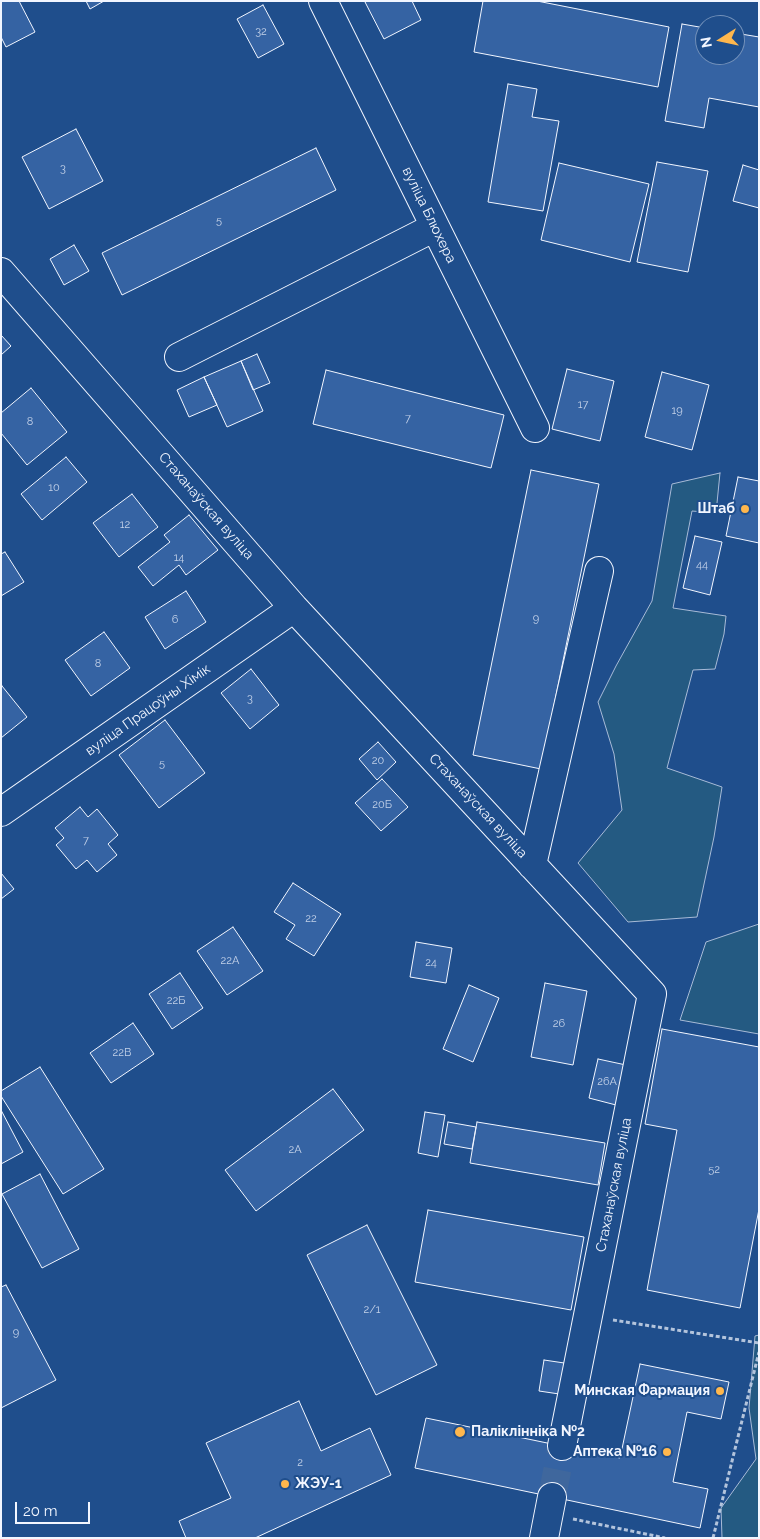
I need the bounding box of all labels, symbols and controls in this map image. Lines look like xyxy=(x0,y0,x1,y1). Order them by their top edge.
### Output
north arrow xyxy=(695,15,745,65)
house number: 32 xyxy=(255,25,267,39)
text: N xyxy=(697,36,715,49)
house number: 3 xyxy=(60,162,66,176)
street label: вуліца Блюхера xyxy=(398,164,460,266)
house number: 5 xyxy=(216,214,222,228)
house number: 17 xyxy=(578,398,588,412)
house number: 19 xyxy=(671,404,683,418)
house number: 7 xyxy=(405,412,411,426)
house number: 8 xyxy=(27,415,33,429)
street label: Стаханаўская вуліца xyxy=(155,449,257,563)
house number: 10 xyxy=(48,481,60,495)
place label: Штаб xyxy=(697,501,735,517)
marker: Штаб xyxy=(739,503,751,515)
house number: 12 xyxy=(120,518,130,532)
house number: 14 xyxy=(174,551,184,565)
house number: 44 xyxy=(696,558,708,572)
house number: 9 xyxy=(533,612,539,626)
house number: 6 xyxy=(172,613,178,627)
house number: 8 xyxy=(95,657,101,671)
street label: вуліца Працоўны Хімік xyxy=(82,660,214,760)
house number: 3 xyxy=(247,692,253,706)
street label: Стаханаўская вуліца xyxy=(425,750,531,862)
house number: 20 xyxy=(372,754,384,768)
house number: 5 xyxy=(159,757,165,771)
house number: 20Б xyxy=(372,798,392,812)
house number: 7 xyxy=(83,834,89,848)
house number: 22 xyxy=(305,912,317,926)
house number: 22А xyxy=(221,954,239,968)
house number: 24 xyxy=(425,956,437,970)
house number: 22Б xyxy=(167,994,185,1008)
house number: 26 xyxy=(553,1017,565,1031)
house number: 22В xyxy=(113,1046,131,1060)
house number: 26А xyxy=(597,1075,617,1089)
street label: Стаханаўская вуліца xyxy=(593,1116,635,1254)
house number: 2А xyxy=(288,1143,302,1157)
house number: 52 xyxy=(708,1163,720,1177)
house number: 2/1 xyxy=(364,1303,380,1317)
house number: 9 xyxy=(13,1326,19,1340)
place label: Минская Фармация xyxy=(574,1383,710,1399)
marker: Минская Фармация xyxy=(714,1385,726,1397)
place label: Паліклінніка №2 xyxy=(471,1424,585,1440)
marker: Паліклінніка №2 xyxy=(453,1425,467,1439)
place label: Аптека №16 xyxy=(573,1444,657,1460)
marker: Аптека №16 xyxy=(661,1446,673,1458)
house number: 2 xyxy=(297,1456,303,1470)
place label: ЖЭУ-1 xyxy=(295,1476,342,1492)
marker: ЖЭУ-1 xyxy=(279,1478,291,1490)
scale bar xyxy=(18,1492,92,1524)
text: 20 m xyxy=(23,1502,58,1520)

